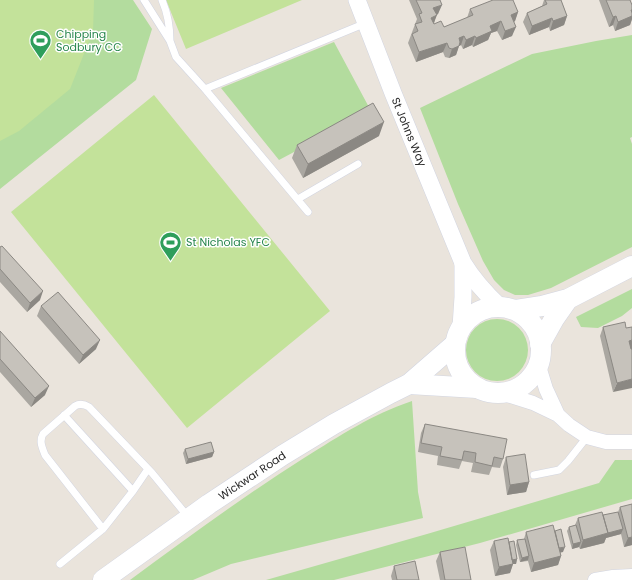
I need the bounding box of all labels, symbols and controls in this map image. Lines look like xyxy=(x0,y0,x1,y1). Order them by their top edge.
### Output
place label: Chipping Sodbury CC xyxy=(56,26,122,55)
sports icon: Chipping Sodbury CC xyxy=(28,27,54,60)
street label: St Johns Way xyxy=(388,95,431,170)
sports icon: St Nicholas YFC xyxy=(157,229,183,262)
place label: St Nicholas YFC xyxy=(186,234,270,250)
street label: Wickwar Road xyxy=(215,447,289,504)

